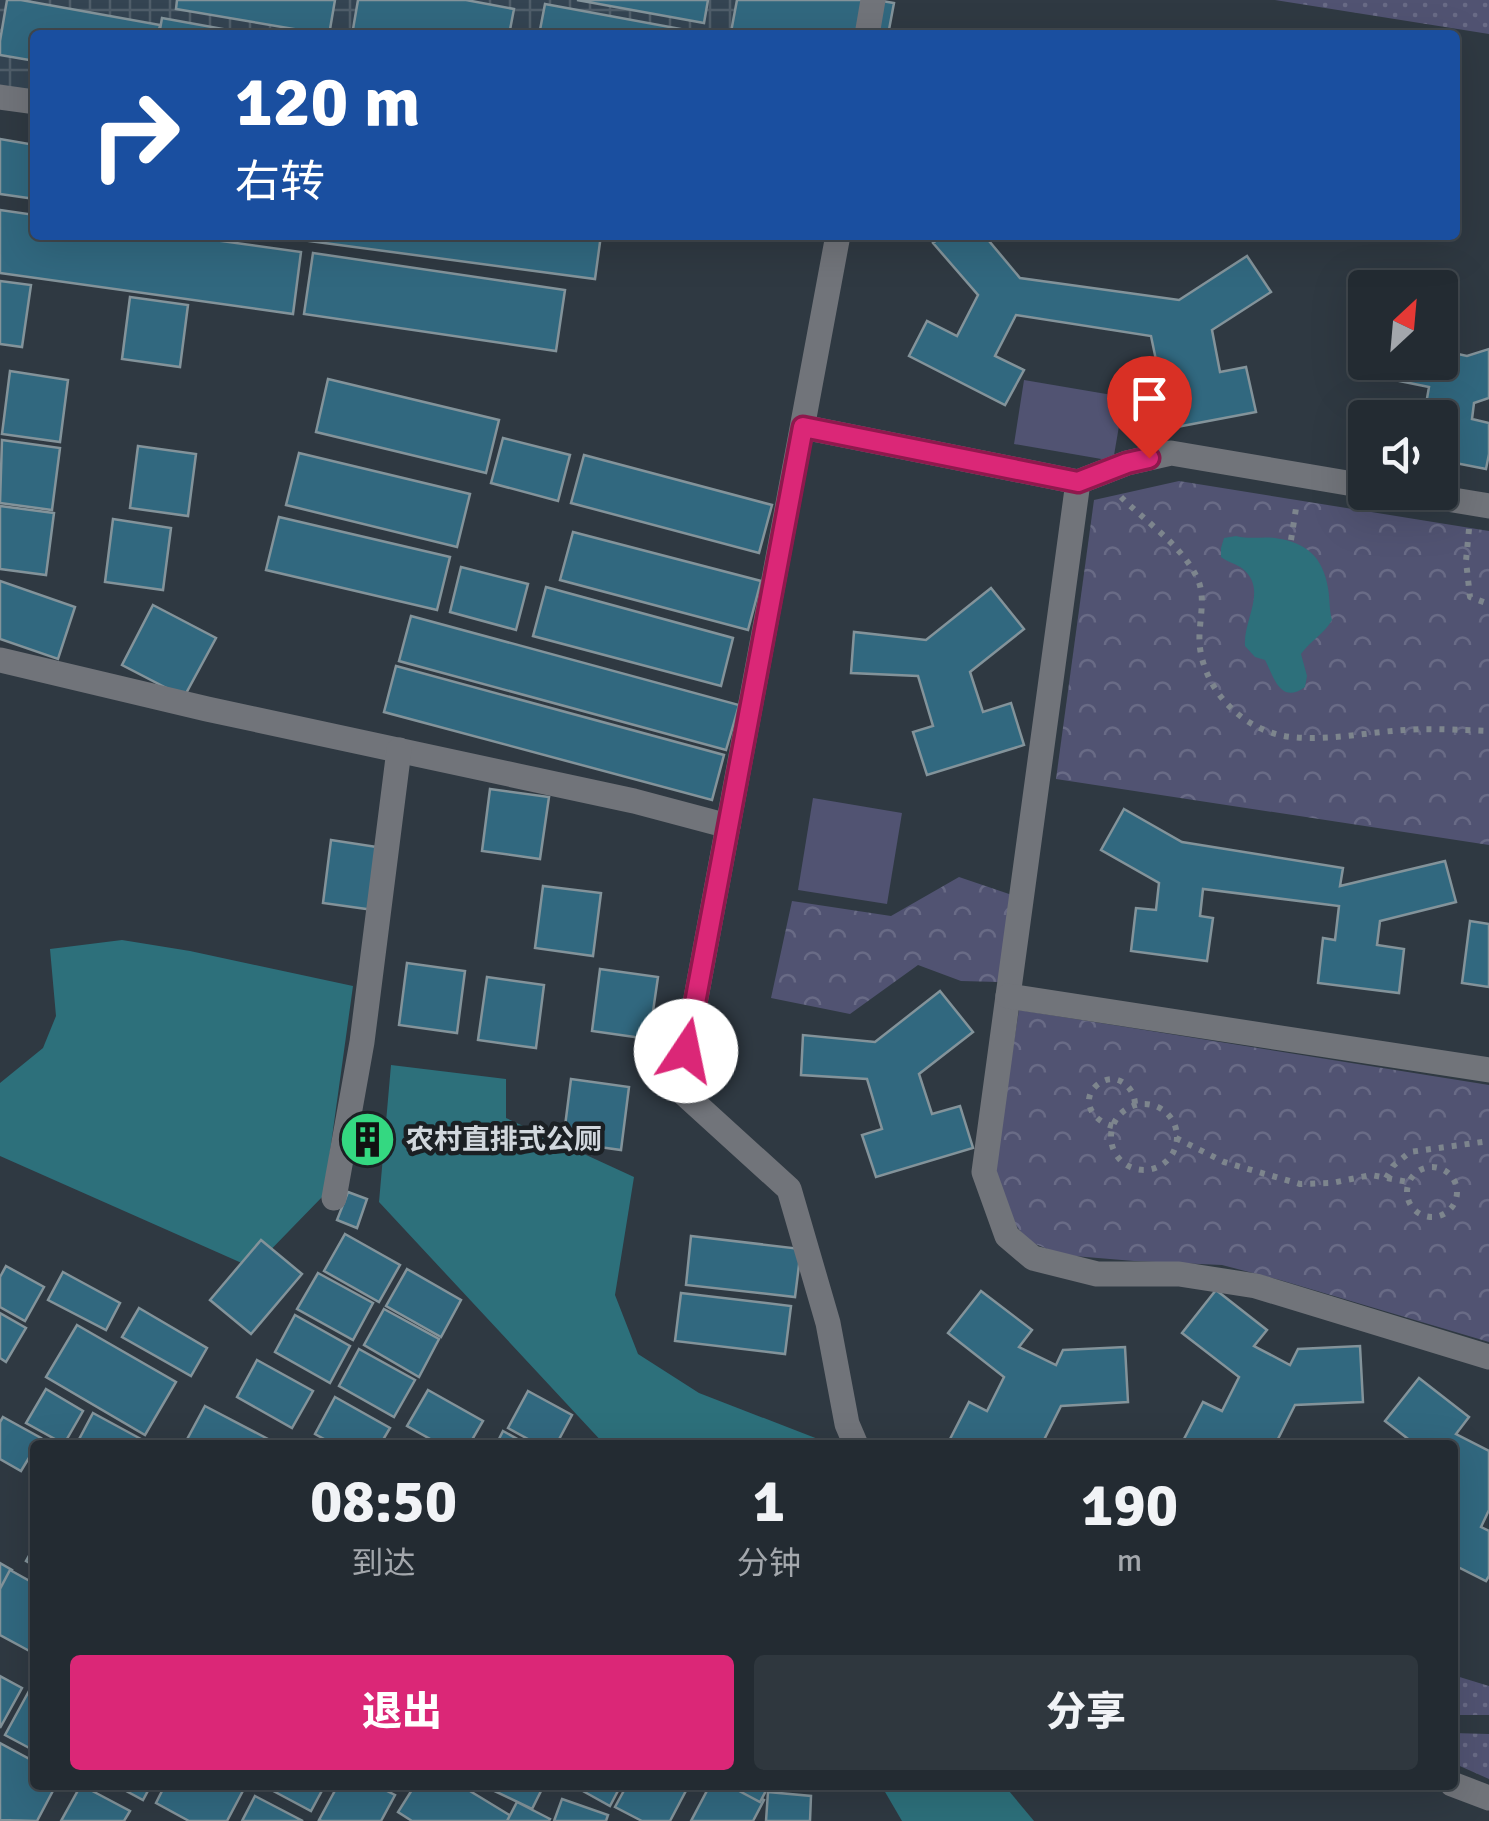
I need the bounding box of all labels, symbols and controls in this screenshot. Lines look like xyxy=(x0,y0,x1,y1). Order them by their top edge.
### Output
text: 120 m xyxy=(235,59,420,145)
icon: right xyxy=(70,70,200,200)
text: 右转 xyxy=(235,155,325,210)
north arrow xyxy=(1348,270,1458,380)
map controls xyxy=(1348,270,1458,510)
pin xyxy=(1107,356,1192,459)
icon: arrive xyxy=(1122,371,1177,426)
button: sound xyxy=(1348,400,1458,510)
position arrow xyxy=(634,999,738,1103)
building icon: 农村直排式公厕 xyxy=(337,1109,397,1169)
place label: 农村直排式公厕 xyxy=(406,1123,602,1157)
text: 08:50 xyxy=(310,1465,457,1539)
text: 1 xyxy=(753,1465,785,1539)
text: 190 xyxy=(1081,1469,1178,1543)
text: m xyxy=(1117,1541,1142,1580)
text: 到达 xyxy=(352,1544,416,1583)
text: 分钟 xyxy=(737,1544,801,1583)
button: 退出 xyxy=(70,1655,734,1770)
button: 分享 xyxy=(754,1655,1418,1770)

